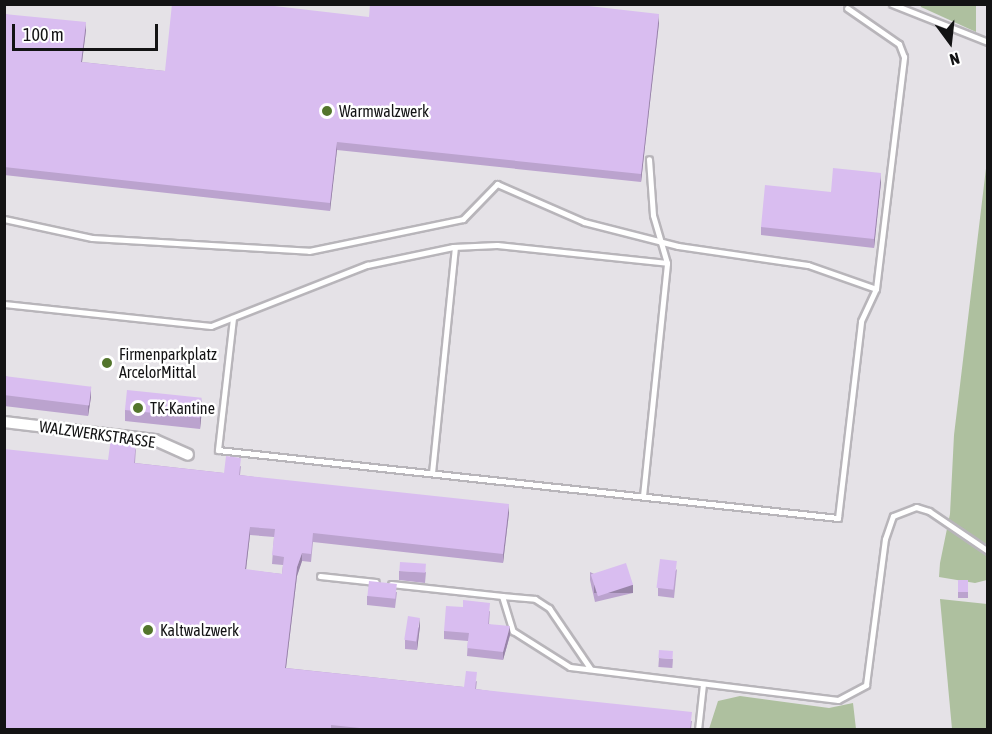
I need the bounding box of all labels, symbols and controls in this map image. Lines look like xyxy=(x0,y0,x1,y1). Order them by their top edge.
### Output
scale bar xyxy=(15,12,160,50)
north arrow xyxy=(920,12,980,72)
text: 100 m xyxy=(23,24,64,45)
text: N xyxy=(948,49,962,69)
place label: Warmwalzwerk xyxy=(339,101,429,121)
marker: Warmwalzwerk xyxy=(320,104,334,118)
place label: Firmenparkplatz ArcelorMittal xyxy=(119,344,217,382)
marker: Firmenparkplatz ArcelorMittal xyxy=(100,356,114,370)
place label: TK-Kantine xyxy=(150,398,215,418)
marker: TK-Kantine xyxy=(131,401,145,415)
street label: WALZWERKSTRASSE xyxy=(38,416,156,452)
place label: Kaltwalzwerk xyxy=(160,620,239,640)
marker: Kaltwalzwerk xyxy=(141,623,155,637)

